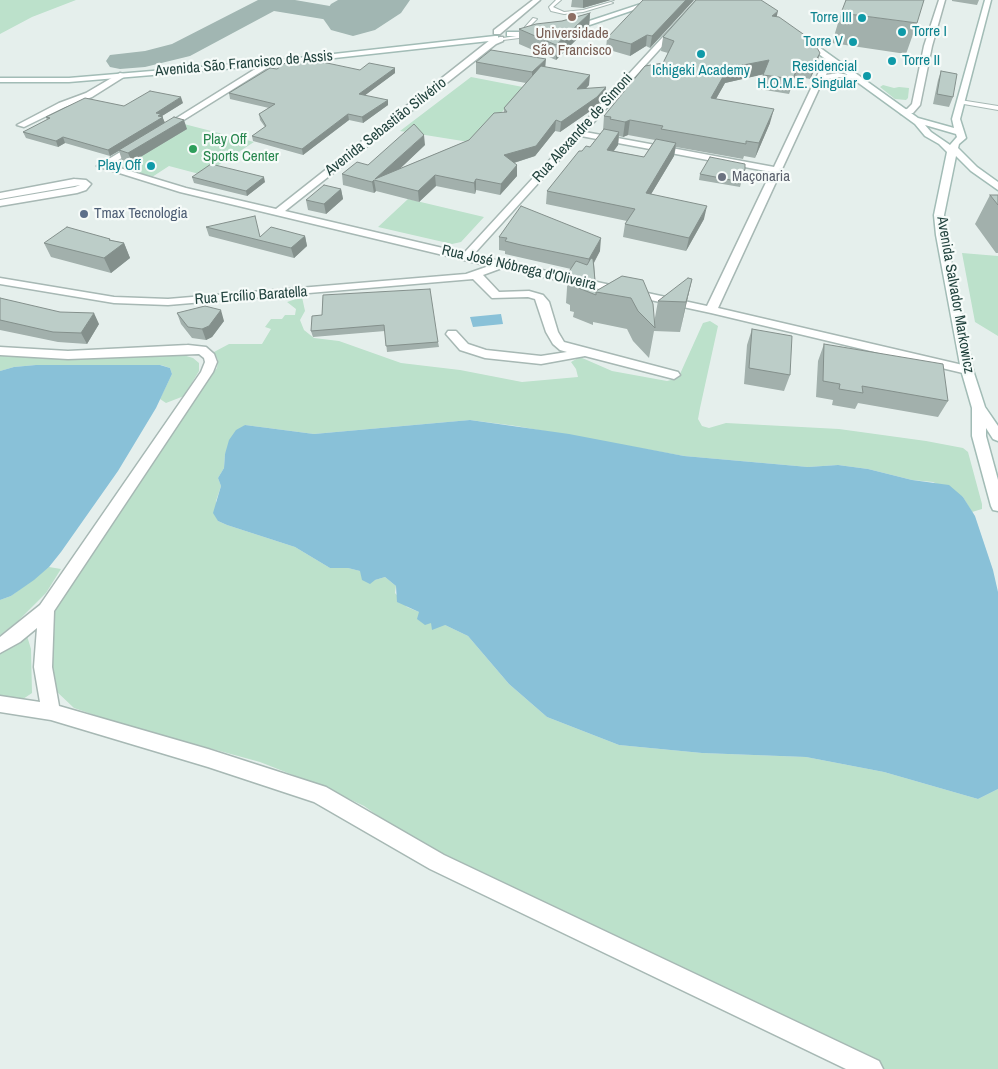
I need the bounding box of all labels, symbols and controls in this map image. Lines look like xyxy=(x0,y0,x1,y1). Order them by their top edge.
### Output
place label: Torre III xyxy=(810,9,852,27)
marker: Universidade São Francisco xyxy=(566,11,578,23)
marker: Torre III xyxy=(856,12,868,24)
place label: Torre I xyxy=(912,23,947,41)
place label: Universidade São Francisco xyxy=(532,25,612,60)
marker: Torre I xyxy=(896,26,908,38)
place label: Torre V xyxy=(803,33,843,51)
marker: Torre V xyxy=(847,36,859,48)
street label: Avenida São Francisco de Assis xyxy=(154,47,334,81)
marker: Ichigeki Academy xyxy=(695,48,707,60)
place label: Torre II xyxy=(902,52,940,70)
marker: Torre II xyxy=(886,55,898,67)
place label: Residencial H.O.M.E. Singular xyxy=(757,58,857,93)
place label: Ichigeki Academy xyxy=(652,62,750,80)
street label: Rua Alexandre de Simoni xyxy=(529,70,637,186)
marker: Residencial H.O.M.E. Singular xyxy=(861,70,873,82)
street label: Avenida Sebastião Silvério xyxy=(322,74,450,180)
place label: Play Off Sports Center xyxy=(203,131,279,166)
marker: Play Off Sports Center xyxy=(187,143,199,155)
place label: Play Off xyxy=(97,157,141,175)
marker: Play Off xyxy=(145,160,157,172)
place label: Maçonaria xyxy=(732,168,790,186)
marker: Maçonaria xyxy=(716,171,728,183)
place label: Tmax Tecnologia xyxy=(94,205,188,223)
marker: Tmax Tecnologia xyxy=(78,208,90,220)
street label: Avenida Salvador Markowicz xyxy=(932,215,978,375)
street label: Rua José Nóbrega d'Oliveira xyxy=(440,241,598,295)
street label: Rua Ercílio Baratella xyxy=(194,283,308,309)

